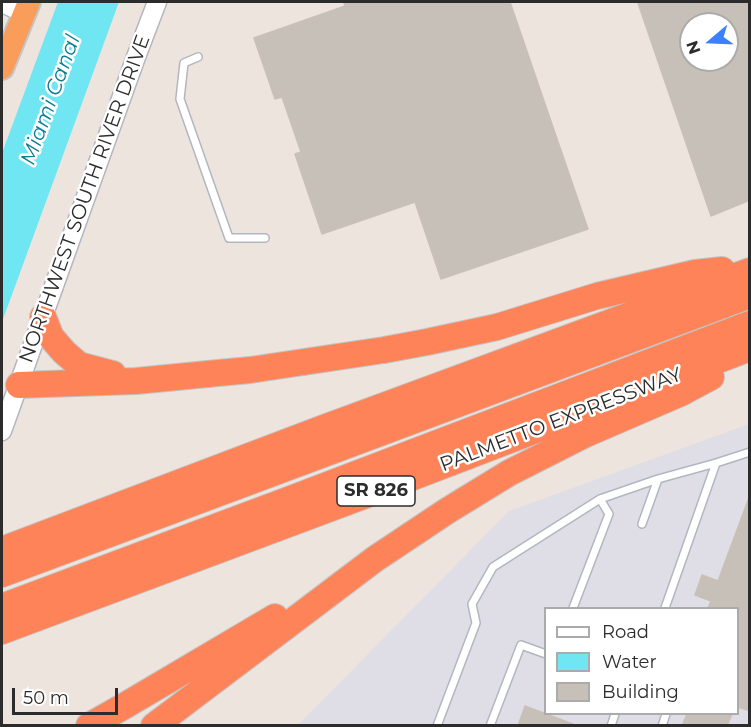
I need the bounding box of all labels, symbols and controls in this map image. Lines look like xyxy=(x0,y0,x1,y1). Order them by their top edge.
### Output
north arrow xyxy=(679,12,739,72)
street label: NORTHWEST SOUTH RIVER DRIVE xyxy=(14,32,156,366)
water label: Miami Canal xyxy=(16,32,86,168)
text: N xyxy=(682,38,704,57)
street label: PALMETTO EXPRESSWAY xyxy=(437,363,685,477)
road number: SR 826 xyxy=(337,476,415,506)
legend xyxy=(544,607,739,715)
text: Road xyxy=(602,621,649,643)
text: Water xyxy=(602,651,657,673)
scale bar xyxy=(15,676,122,714)
text: Building xyxy=(602,681,679,703)
text: 50 m xyxy=(23,687,69,709)

